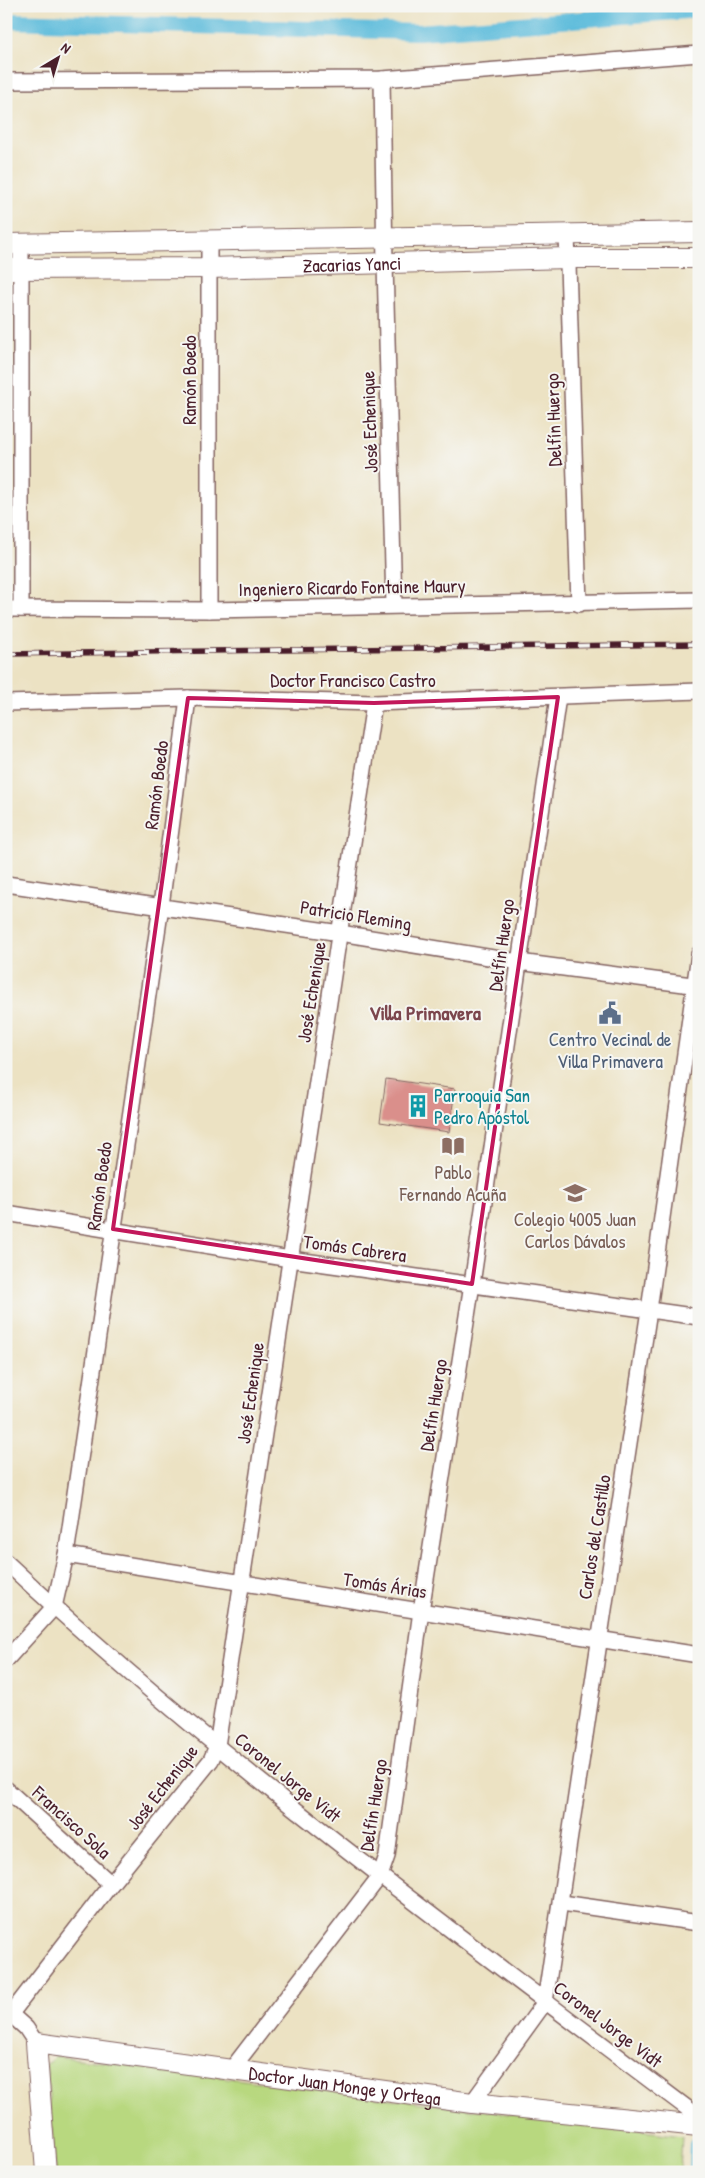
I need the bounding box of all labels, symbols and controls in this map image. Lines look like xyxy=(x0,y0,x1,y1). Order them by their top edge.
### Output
north arrow xyxy=(32,32,82,82)
text: N xyxy=(58,38,76,57)
street label: Zacarias Yanci xyxy=(302,250,402,278)
street label: Ramón Boedo xyxy=(176,335,202,425)
street label: José Echenique xyxy=(354,370,384,473)
street label: Delfín Huergo xyxy=(538,373,568,467)
street label: Ingeniero Ricardo Fontaine Maury xyxy=(238,572,466,602)
street label: Doctor Francisco Castro xyxy=(270,667,436,693)
street label: Ramón Boedo xyxy=(138,739,174,831)
street label: Patricio Fleming xyxy=(299,893,413,937)
street label: Delfín Huergo xyxy=(482,897,520,993)
street label: José Echenique xyxy=(290,939,332,1044)
district label: Villa Primavera xyxy=(369,999,481,1026)
public building icon: Centro Vecinal de Villa Primavera xyxy=(597,1000,623,1026)
place label: Centro Vecinal de Villa Primavera xyxy=(549,1026,672,1074)
place label: Parroquia San Pedro Apóstol xyxy=(434,1082,530,1130)
building icon: Parroquia San Pedro Apóstol xyxy=(405,1093,431,1119)
library icon: Pablo Fernando Acuña xyxy=(440,1133,466,1159)
street label: Ramón Boedo xyxy=(80,1140,118,1232)
place label: Pablo Fernando Acuña xyxy=(399,1159,507,1207)
school or university icon: Colegio 4005 Juan Carlos Dávalos xyxy=(562,1180,588,1206)
place label: Colegio 4005 Juan Carlos Dávalos xyxy=(514,1206,636,1254)
street label: Tomás Cabrera xyxy=(302,1228,409,1268)
street label: José Echenique xyxy=(230,1340,270,1445)
street label: Delfín Huergo xyxy=(413,1357,453,1453)
street label: Carlos del Castillo xyxy=(571,1473,617,1601)
street label: Tomás Árias xyxy=(341,1566,429,1604)
street label: Coronel Jorge Vidt xyxy=(229,1726,347,1828)
street label: José Echenique xyxy=(120,1738,204,1835)
street label: Delfín Huergo xyxy=(353,1757,393,1853)
street label: Francisco Sola xyxy=(26,1779,117,1865)
street label: Coronel Jorge Vidt xyxy=(548,1975,668,2074)
street label: Doctor Juan Monge y Ortega xyxy=(247,2059,443,2112)

